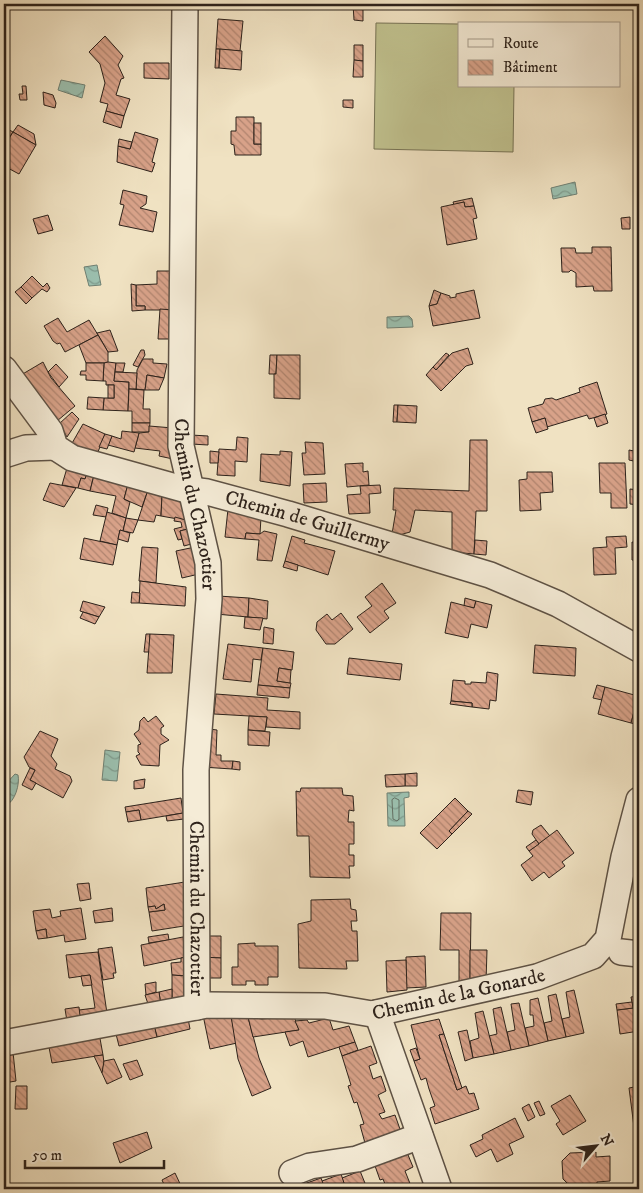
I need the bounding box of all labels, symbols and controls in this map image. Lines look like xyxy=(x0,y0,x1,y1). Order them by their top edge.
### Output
legend xyxy=(458,22,620,88)
text: Route xyxy=(503,34,538,53)
text: Bâtiment xyxy=(503,58,558,77)
street label: Chemin du Chazottier xyxy=(168,418,221,591)
street label: Chemin de Guillermy xyxy=(222,485,393,557)
street label: Chemin du Chazottier xyxy=(184,821,209,997)
street label: Chemin de la Gonarde xyxy=(370,962,549,1026)
north arrow xyxy=(570,1120,620,1170)
text: N xyxy=(596,1131,617,1150)
scale bar xyxy=(25,1138,164,1170)
text: 50 m xyxy=(32,1146,62,1165)

